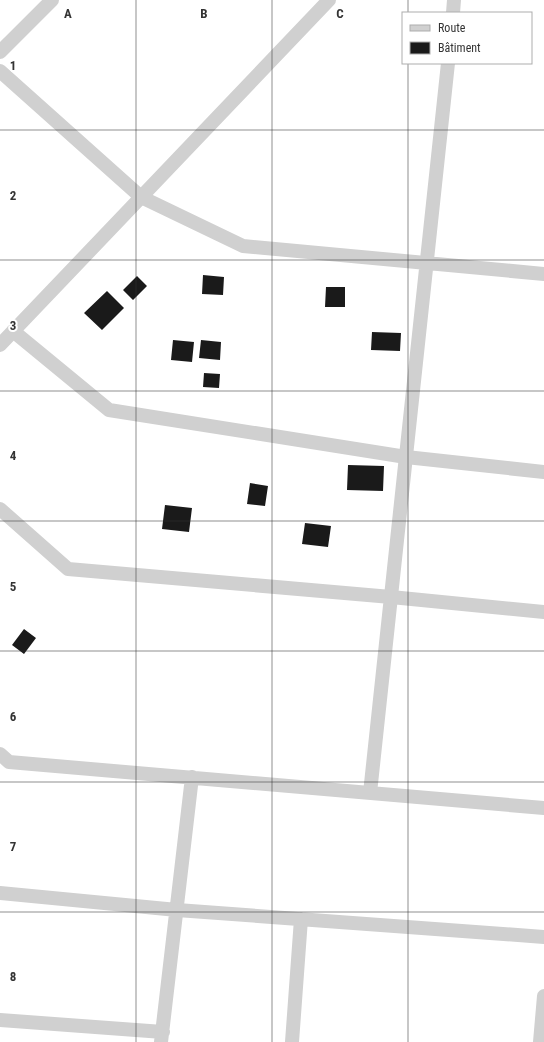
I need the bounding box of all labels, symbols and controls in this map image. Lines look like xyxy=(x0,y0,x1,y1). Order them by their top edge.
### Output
text: A xyxy=(64,6,72,21)
text: B xyxy=(200,6,208,21)
text: C xyxy=(336,6,344,21)
legend xyxy=(402,12,532,64)
text: Route xyxy=(438,21,466,35)
text: Bâtiment xyxy=(438,41,481,55)
text: 1 xyxy=(10,58,16,73)
text: 2 xyxy=(10,188,17,203)
text: 3 xyxy=(10,318,16,333)
text: 4 xyxy=(10,448,17,463)
text: 5 xyxy=(10,579,17,594)
text: 6 xyxy=(10,709,17,724)
text: 7 xyxy=(10,839,17,854)
text: 8 xyxy=(10,969,16,984)

